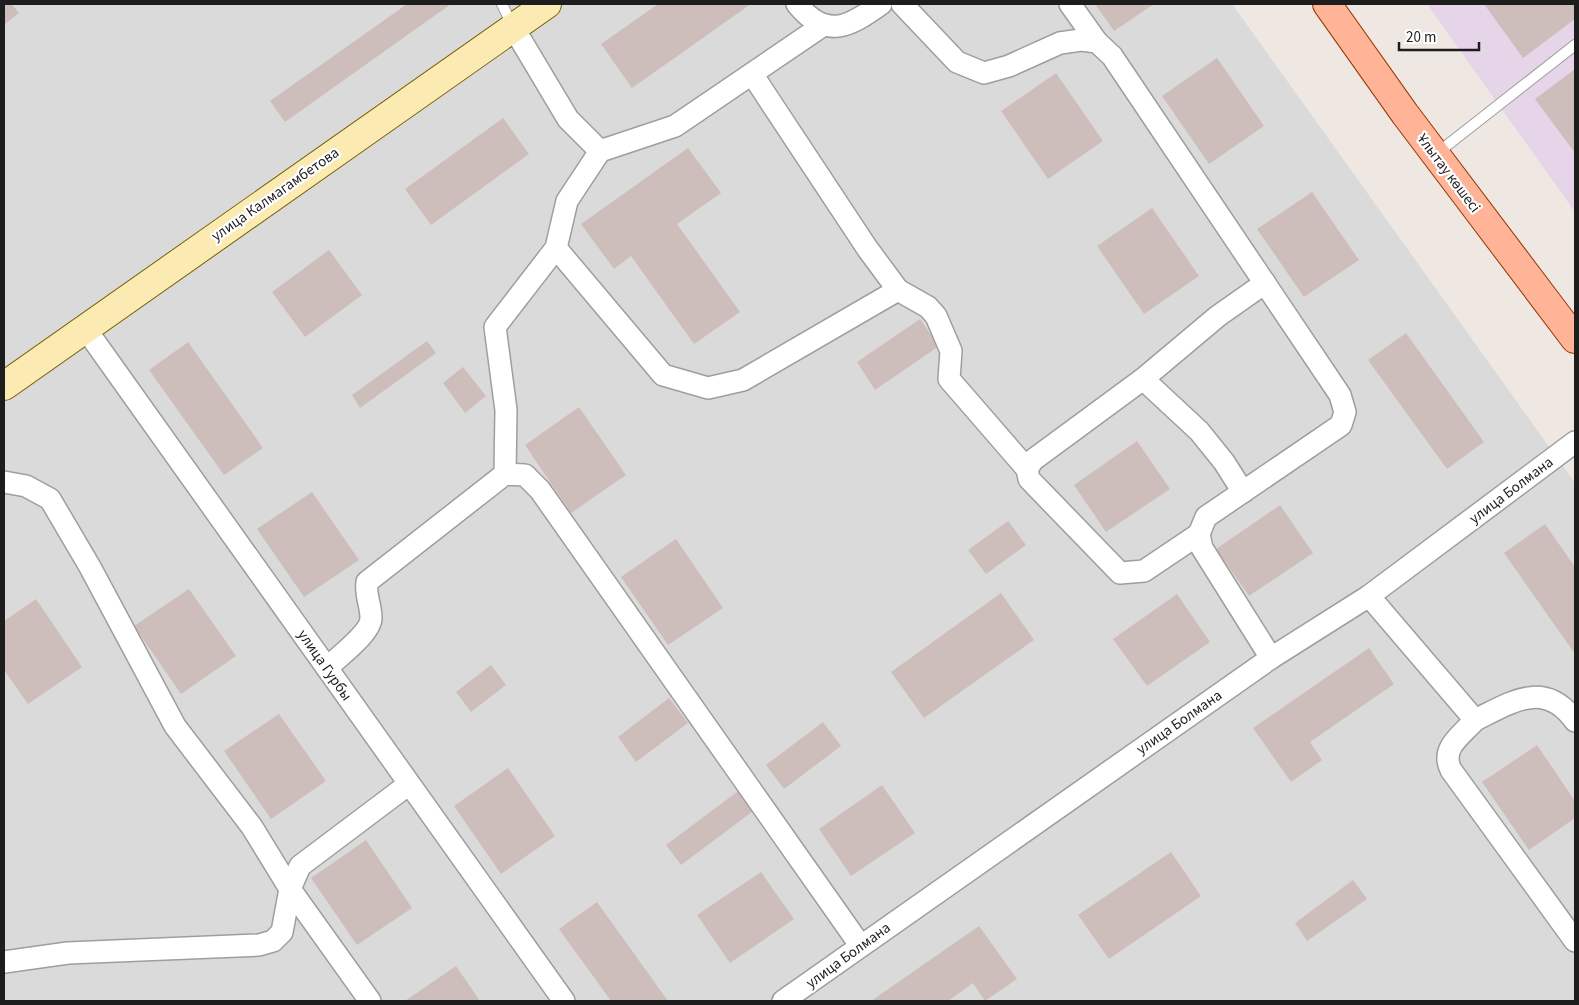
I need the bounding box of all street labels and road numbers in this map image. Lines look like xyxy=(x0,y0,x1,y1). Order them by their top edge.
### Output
street label: Ұлытау көшесі xyxy=(1411,129,1485,217)
street label: улица Калмагамбетова xyxy=(207,142,343,247)
street label: улица Болмана xyxy=(1465,452,1558,529)
street label: улица Гурбы xyxy=(292,625,357,705)
street label: улица Болмана xyxy=(1132,685,1226,760)
street label: улица Болмана xyxy=(802,917,895,993)

